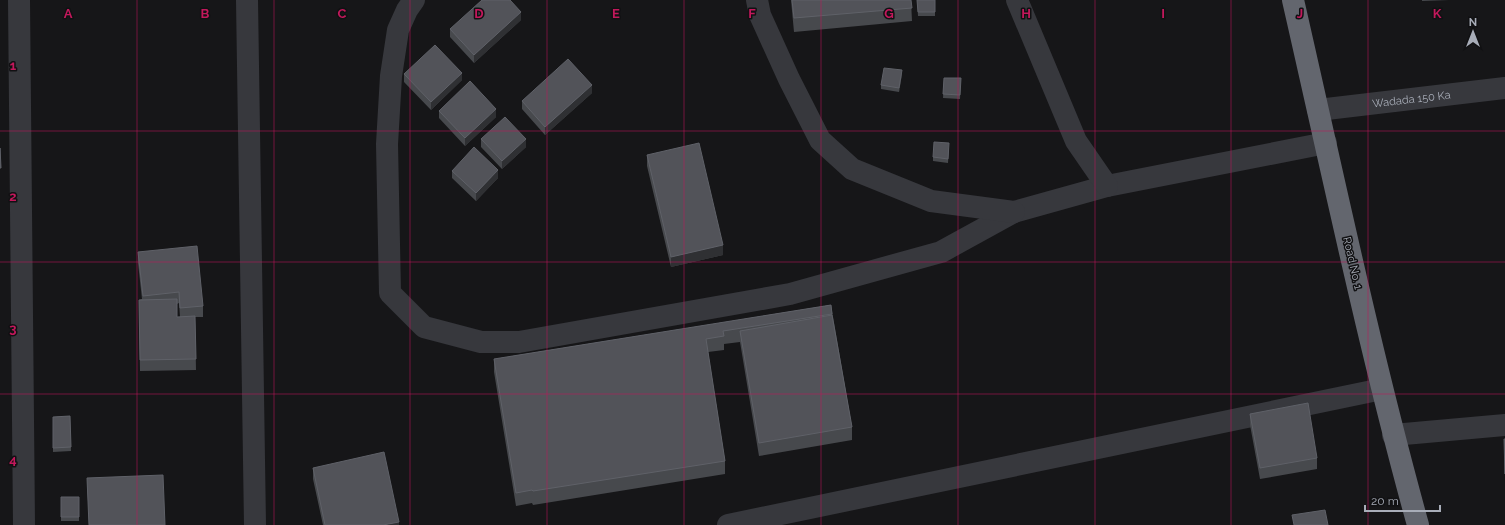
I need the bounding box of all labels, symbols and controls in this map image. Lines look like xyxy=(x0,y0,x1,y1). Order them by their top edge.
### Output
text: A xyxy=(64,6,73,21)
text: B xyxy=(201,6,210,21)
text: C xyxy=(338,6,347,21)
text: D xyxy=(474,6,484,21)
text: E xyxy=(612,6,620,21)
text: F xyxy=(748,6,756,21)
text: G xyxy=(884,6,894,21)
text: H xyxy=(1021,6,1031,21)
text: I xyxy=(1161,6,1165,21)
text: J xyxy=(1297,6,1303,21)
text: K xyxy=(1433,6,1442,21)
north arrow xyxy=(1453,12,1493,52)
text: N xyxy=(1469,16,1477,29)
text: 1 xyxy=(10,58,17,73)
street label: Wadada 150 Ka xyxy=(1372,88,1451,111)
text: 2 xyxy=(9,189,17,204)
street label: Road No. 1 xyxy=(1340,236,1365,291)
text: 3 xyxy=(9,321,17,336)
text: 4 xyxy=(9,452,17,467)
scale bar xyxy=(1365,487,1440,513)
text: 20 m xyxy=(1371,494,1399,508)

